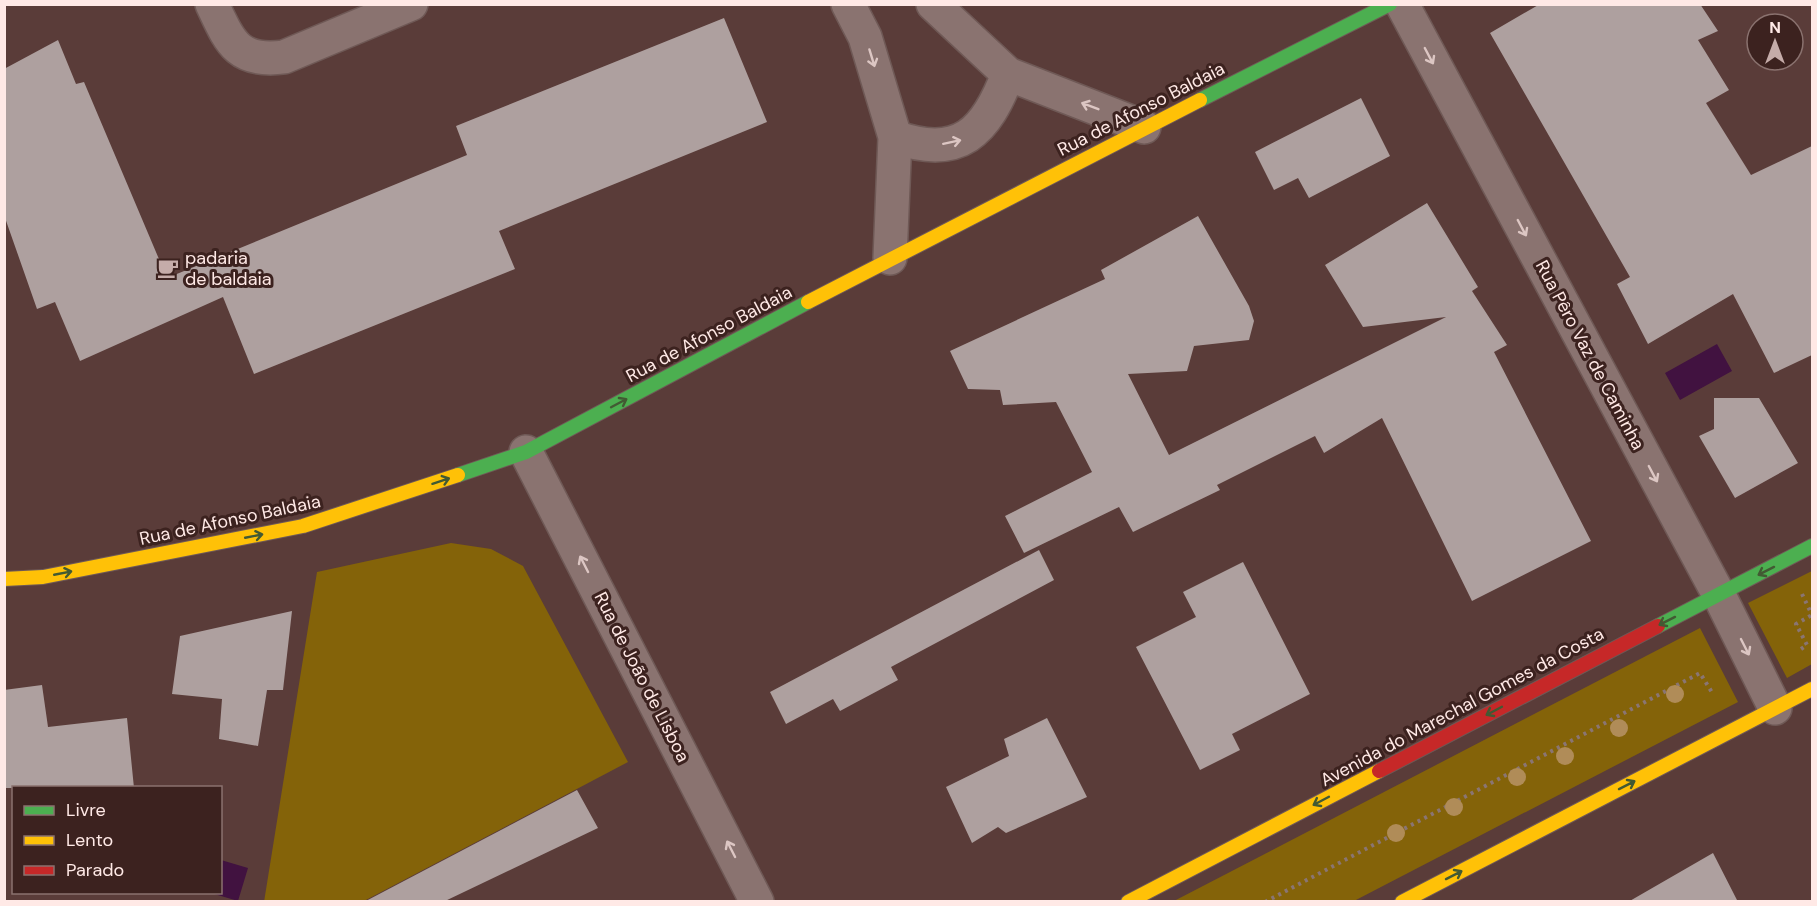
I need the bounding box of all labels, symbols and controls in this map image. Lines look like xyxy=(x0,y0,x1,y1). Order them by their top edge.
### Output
north arrow xyxy=(1745,12,1805,72)
text: N xyxy=(1769,17,1781,38)
one-way arrow xyxy=(1423,47,1435,64)
one-way arrow xyxy=(867,48,878,67)
street label: Rua de Afonso Baldaia xyxy=(1053,56,1229,162)
one-way arrow xyxy=(1081,99,1100,110)
one-way arrow xyxy=(942,136,961,147)
one-way arrow xyxy=(1516,219,1528,236)
place label: padaria de baldaia xyxy=(185,246,272,291)
cafe icon: padaria de baldaia xyxy=(156,256,180,280)
street label: Rua Pêro Vaz de Caminha xyxy=(1530,256,1650,454)
street label: Rua de Afonso Baldaia xyxy=(622,280,796,388)
one-way arrow xyxy=(610,397,627,409)
one-way arrow xyxy=(1648,464,1660,482)
one-way arrow xyxy=(431,474,450,485)
street label: Rua de Afonso Baldaia xyxy=(137,489,323,551)
one-way arrow xyxy=(244,530,263,541)
one-way arrow xyxy=(577,555,589,573)
one-way arrow xyxy=(1757,566,1775,577)
one-way arrow xyxy=(52,567,72,578)
street label: Rua de João de Lisboa xyxy=(589,588,695,766)
one-way arrow xyxy=(1658,616,1676,628)
street label: Avenida do Marechal Gomes da Costa xyxy=(1316,622,1608,792)
one-way arrow xyxy=(1740,638,1752,656)
one-way arrow xyxy=(1485,706,1503,717)
one-way arrow xyxy=(1618,779,1635,791)
legend xyxy=(12,786,222,894)
one-way arrow xyxy=(1312,796,1330,807)
text: Livre xyxy=(66,798,106,822)
text: Lento xyxy=(66,828,113,852)
one-way arrow xyxy=(724,841,736,859)
text: Parado xyxy=(66,858,124,882)
one-way arrow xyxy=(1445,868,1463,880)

